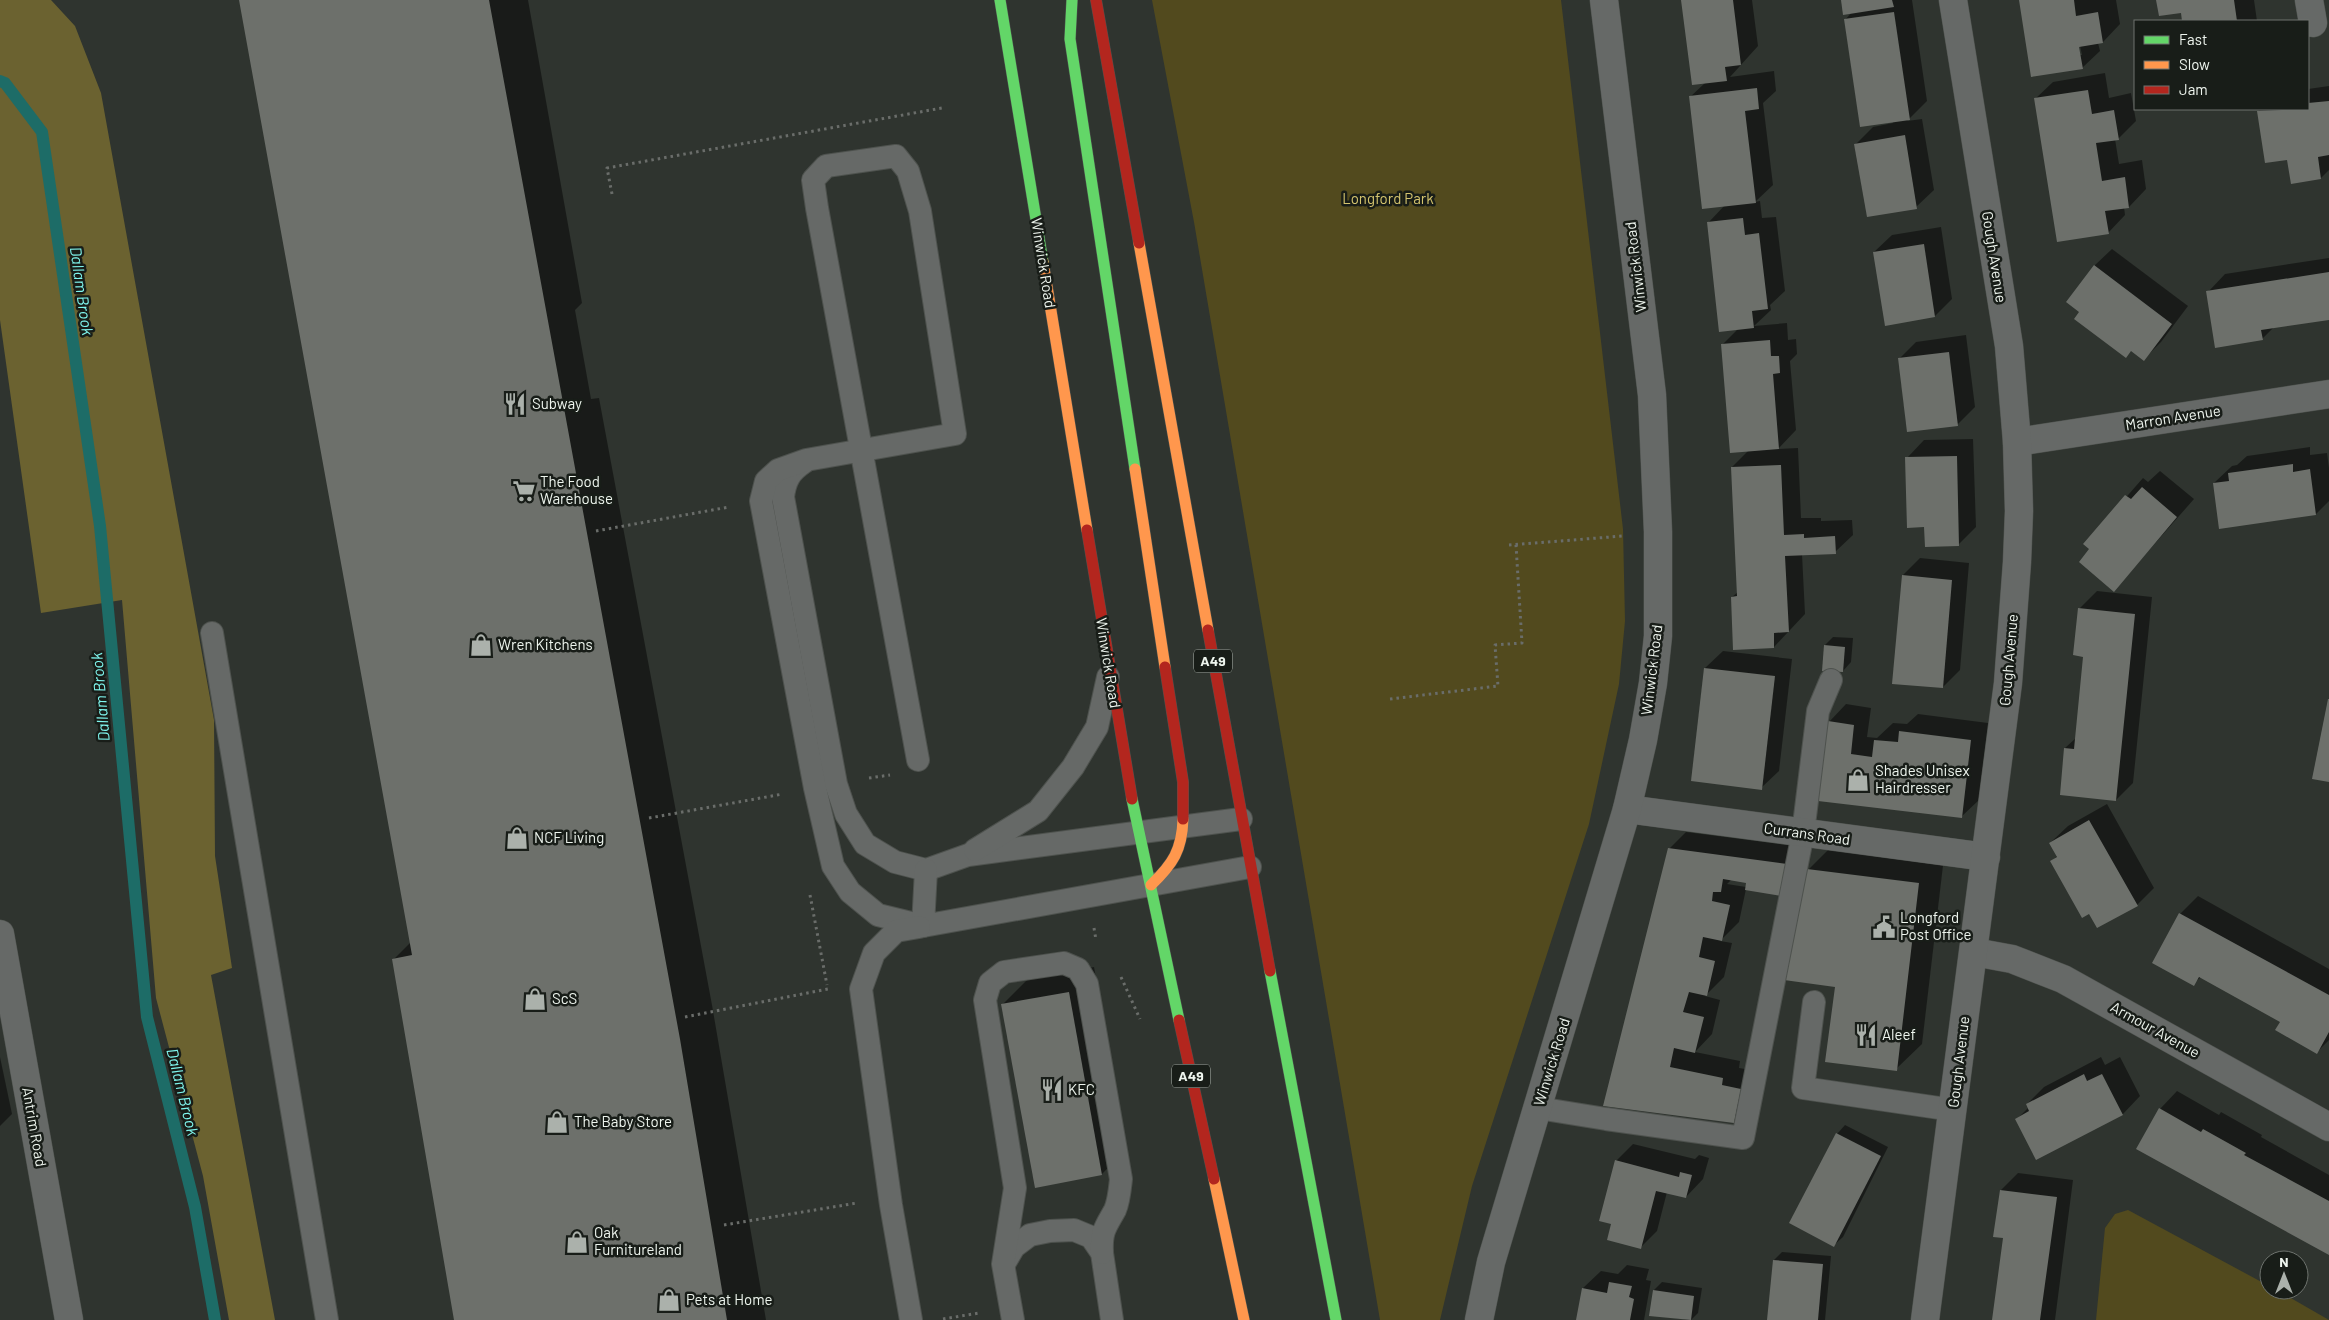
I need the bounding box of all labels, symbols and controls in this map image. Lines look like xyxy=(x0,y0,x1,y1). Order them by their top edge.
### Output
legend xyxy=(2134,20,2309,110)
text: Fast xyxy=(2179,30,2207,48)
text: Slow xyxy=(2179,55,2210,73)
text: Jam xyxy=(2179,80,2208,98)
park label: Longford Park xyxy=(1342,189,1434,207)
street label: Gough Avenue xyxy=(1979,210,2011,304)
street label: Winwick Road xyxy=(1028,216,1060,309)
street label: Winwick Road xyxy=(1621,221,1649,313)
water label: Dallam Brook xyxy=(67,245,98,337)
restaurant icon: Subway xyxy=(502,391,528,417)
place label: Subway xyxy=(532,394,582,412)
street label: Marron Avenue xyxy=(2124,401,2222,433)
place label: The Food Warehouse xyxy=(540,472,613,507)
supermarket icon: The Food Warehouse xyxy=(511,478,537,504)
street label: Gough Avenue xyxy=(1995,613,2021,707)
street label: Winwick Road xyxy=(1093,616,1125,709)
street label: Winwick Road xyxy=(1637,624,1665,716)
shop icon: Wren Kitchens xyxy=(468,632,494,658)
place label: Wren Kitchens xyxy=(498,635,593,653)
road number: A49 xyxy=(1194,649,1232,672)
water label: Dallam Brook xyxy=(86,652,113,742)
place label: Shades Unisex Hairdresser xyxy=(1875,761,1970,796)
shop icon: Shades Unisex Hairdresser xyxy=(1845,767,1871,793)
street label: Currans Road xyxy=(1763,818,1852,848)
shop icon: NCF Living xyxy=(504,825,530,851)
place label: NCF Living xyxy=(534,828,604,846)
place label: Longford Post Office xyxy=(1900,908,1972,943)
public building icon: Longford Post Office xyxy=(1871,914,1897,940)
shop icon: ScS xyxy=(522,986,548,1012)
place label: ScS xyxy=(552,989,577,1007)
street label: Armour Avenue xyxy=(2108,997,2203,1061)
street label: Gough Avenue xyxy=(1943,1015,1973,1109)
street label: Winwick Road xyxy=(1529,1016,1573,1108)
restaurant icon: Aleef xyxy=(1853,1022,1879,1048)
place label: Aleef xyxy=(1882,1025,1916,1043)
water label: Dallam Brook xyxy=(163,1046,204,1138)
road number: A49 xyxy=(1172,1064,1210,1088)
restaurant icon: KFC xyxy=(1039,1077,1065,1103)
place label: KFC xyxy=(1068,1080,1095,1098)
street label: Antrim Road xyxy=(19,1086,51,1168)
shop icon: The Baby Store xyxy=(544,1109,570,1135)
place label: The Baby Store xyxy=(574,1112,672,1130)
place label: Oak Furnitureland xyxy=(594,1223,682,1258)
shop icon: Oak Furnitureland xyxy=(564,1229,590,1255)
north arrow xyxy=(2259,1250,2309,1300)
text: N xyxy=(2279,1253,2289,1270)
shop icon: Pets at Home xyxy=(656,1287,682,1313)
place label: Pets at Home xyxy=(686,1290,773,1308)

